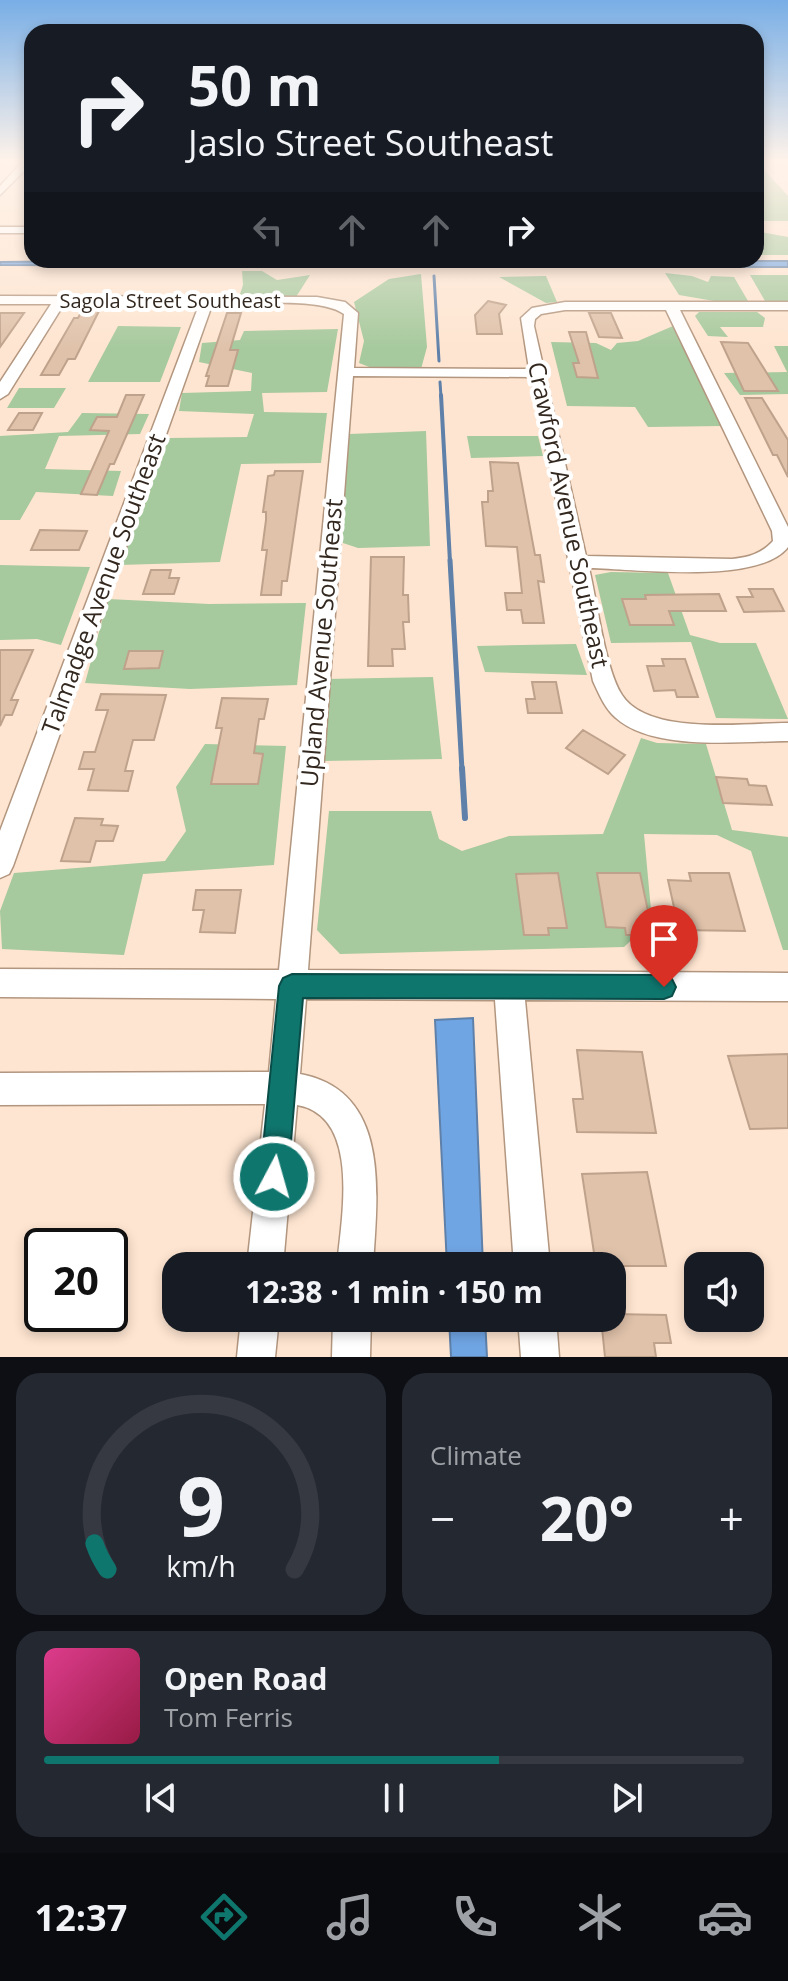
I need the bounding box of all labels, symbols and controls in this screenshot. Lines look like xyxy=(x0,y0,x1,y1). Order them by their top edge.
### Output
text: 50 m xyxy=(188,46,322,122)
icon: right xyxy=(56,56,160,160)
text: Jaslo Street Southeast xyxy=(188,118,553,167)
icon: left xyxy=(246,208,290,252)
icon: ahead xyxy=(330,208,374,252)
icon: ahead xyxy=(414,208,458,252)
icon: right xyxy=(498,208,542,252)
street label: Sagola Street Southeast xyxy=(59,287,281,314)
street label: Crawford Avenue Southeast xyxy=(521,359,618,671)
street label: Talmadge Avenue Southeast xyxy=(33,429,172,738)
street label: Upland Avenue Southeast xyxy=(291,497,350,788)
pin xyxy=(630,905,698,987)
icon: arrive xyxy=(642,917,686,961)
position arrow xyxy=(232,1135,316,1219)
speed limit sign: 20 xyxy=(24,1228,128,1332)
map controls xyxy=(684,1252,764,1332)
button: sound xyxy=(684,1252,764,1332)
text: 12:38 · 1 min · 150 m xyxy=(245,1271,543,1312)
text: Climate xyxy=(430,1437,522,1473)
text: 9 xyxy=(177,1447,225,1560)
text: 20° xyxy=(540,1477,634,1559)
text: − xyxy=(430,1488,455,1548)
text: + xyxy=(719,1488,744,1548)
text: km/h xyxy=(166,1546,236,1585)
text: Open Road xyxy=(164,1658,328,1699)
text: Tom Ferris xyxy=(164,1699,293,1735)
icon: previous xyxy=(139,1776,183,1820)
icon: pause xyxy=(372,1776,416,1820)
icon: next xyxy=(605,1776,649,1820)
icon: directions xyxy=(196,1889,252,1945)
icon: music xyxy=(322,1889,378,1945)
icon: phone xyxy=(447,1889,503,1945)
icon: climate xyxy=(572,1889,628,1945)
icon: car xyxy=(697,1889,753,1945)
text: 12:37 xyxy=(35,1893,127,1942)

